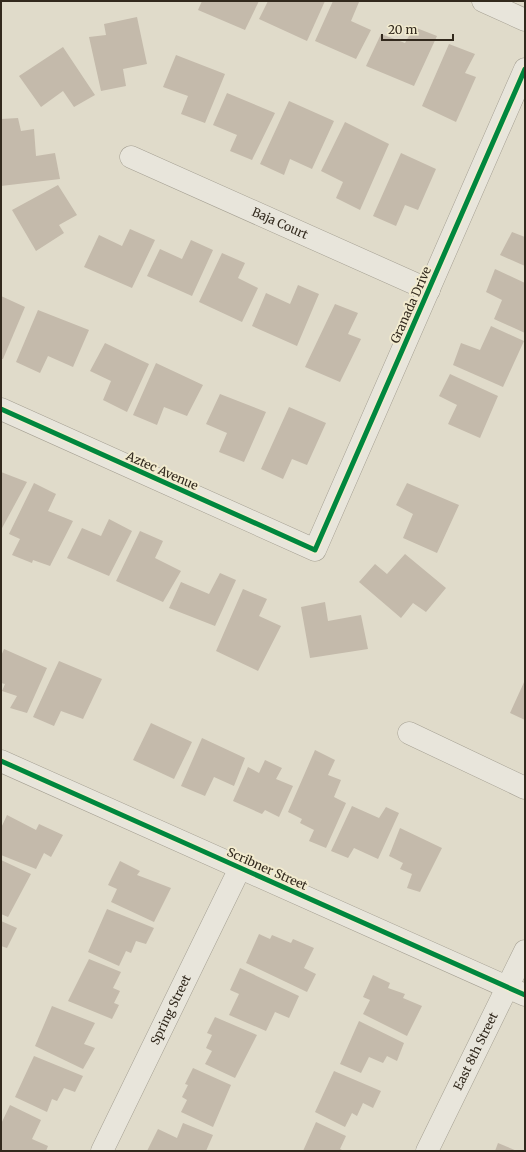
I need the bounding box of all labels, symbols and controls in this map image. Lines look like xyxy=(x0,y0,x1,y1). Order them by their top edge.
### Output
scale bar xyxy=(382,16,453,42)
text: 20 m xyxy=(388,22,417,37)
street label: Baja Court xyxy=(250,204,311,242)
street label: Granada Drive xyxy=(387,264,434,345)
street label: Aztec Avenue xyxy=(123,448,200,493)
street label: Scribner Street xyxy=(225,844,310,893)
street label: Spring Street xyxy=(147,972,194,1047)
street label: East 8th Street xyxy=(450,1009,501,1093)

